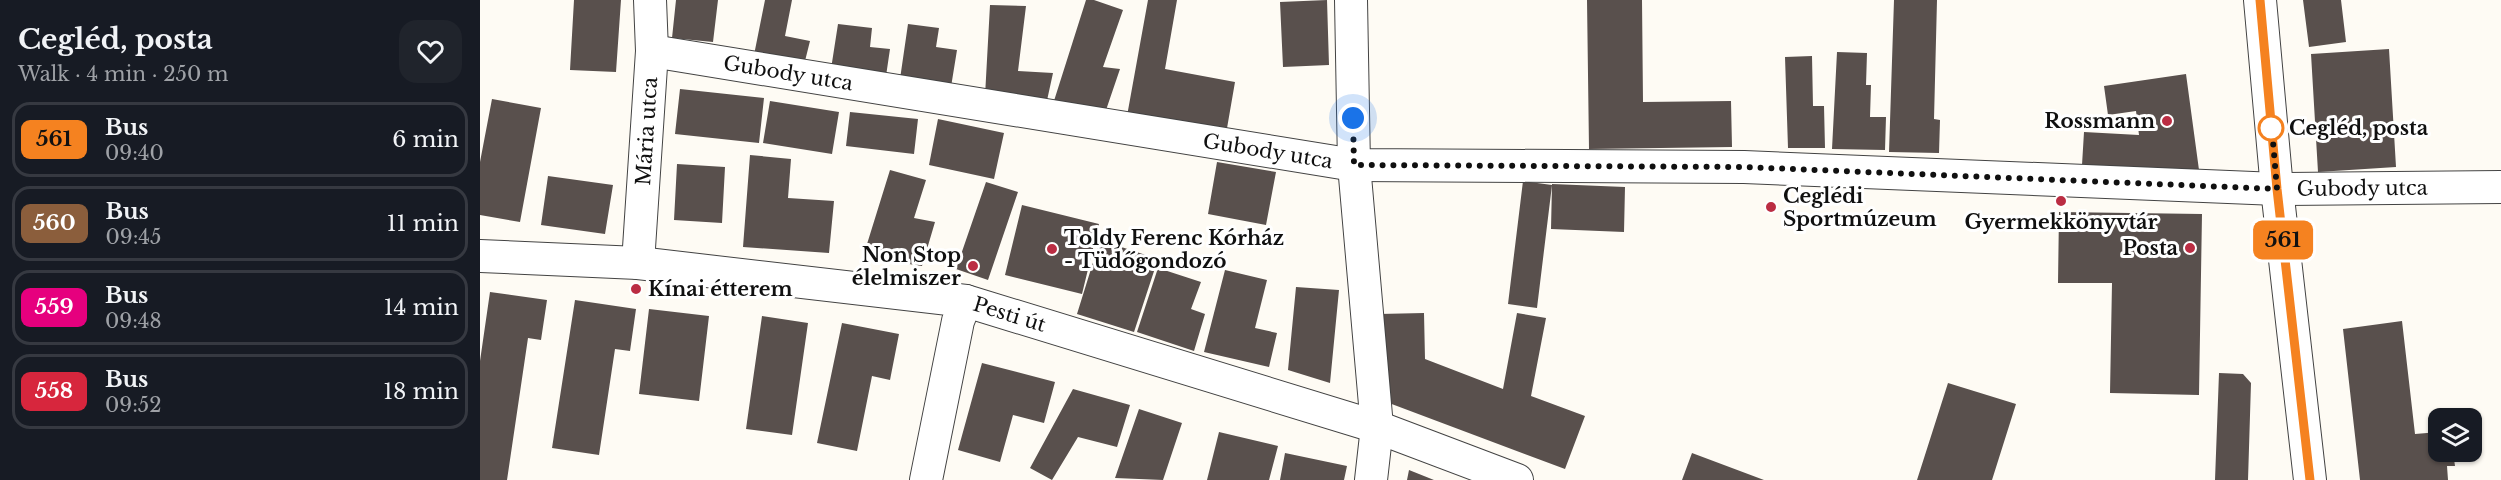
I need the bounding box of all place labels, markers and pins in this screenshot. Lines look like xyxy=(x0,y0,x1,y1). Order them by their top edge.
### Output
place label: Rossmann xyxy=(2044,109,2155,133)
marker: Rossmann xyxy=(2160,114,2174,128)
marker: Cegléd, posta xyxy=(2258,115,2284,141)
place label: Cegléd, posta xyxy=(2289,116,2429,140)
place label: Ceglédi Sportmúzeum xyxy=(1783,184,1937,231)
marker: Gyermekkönyvtár xyxy=(2054,194,2068,208)
marker: Ceglédi Sportmúzeum xyxy=(1764,200,1778,214)
place label: Gyermekkönyvtár xyxy=(1964,210,2158,234)
place label: Toldy Ferenc Kórház - Tüdőgondozó xyxy=(1064,226,1284,273)
place label: Posta xyxy=(2123,236,2179,260)
marker: Posta xyxy=(2183,241,2197,255)
marker: Toldy Ferenc Kórház - Tüdőgondozó xyxy=(1045,242,1059,256)
place label: Non Stop élelmiszer xyxy=(852,243,961,290)
marker: Non Stop élelmiszer xyxy=(966,259,980,273)
place label: Kínai étterem xyxy=(648,277,793,301)
marker: Kínai étterem xyxy=(629,282,643,296)

